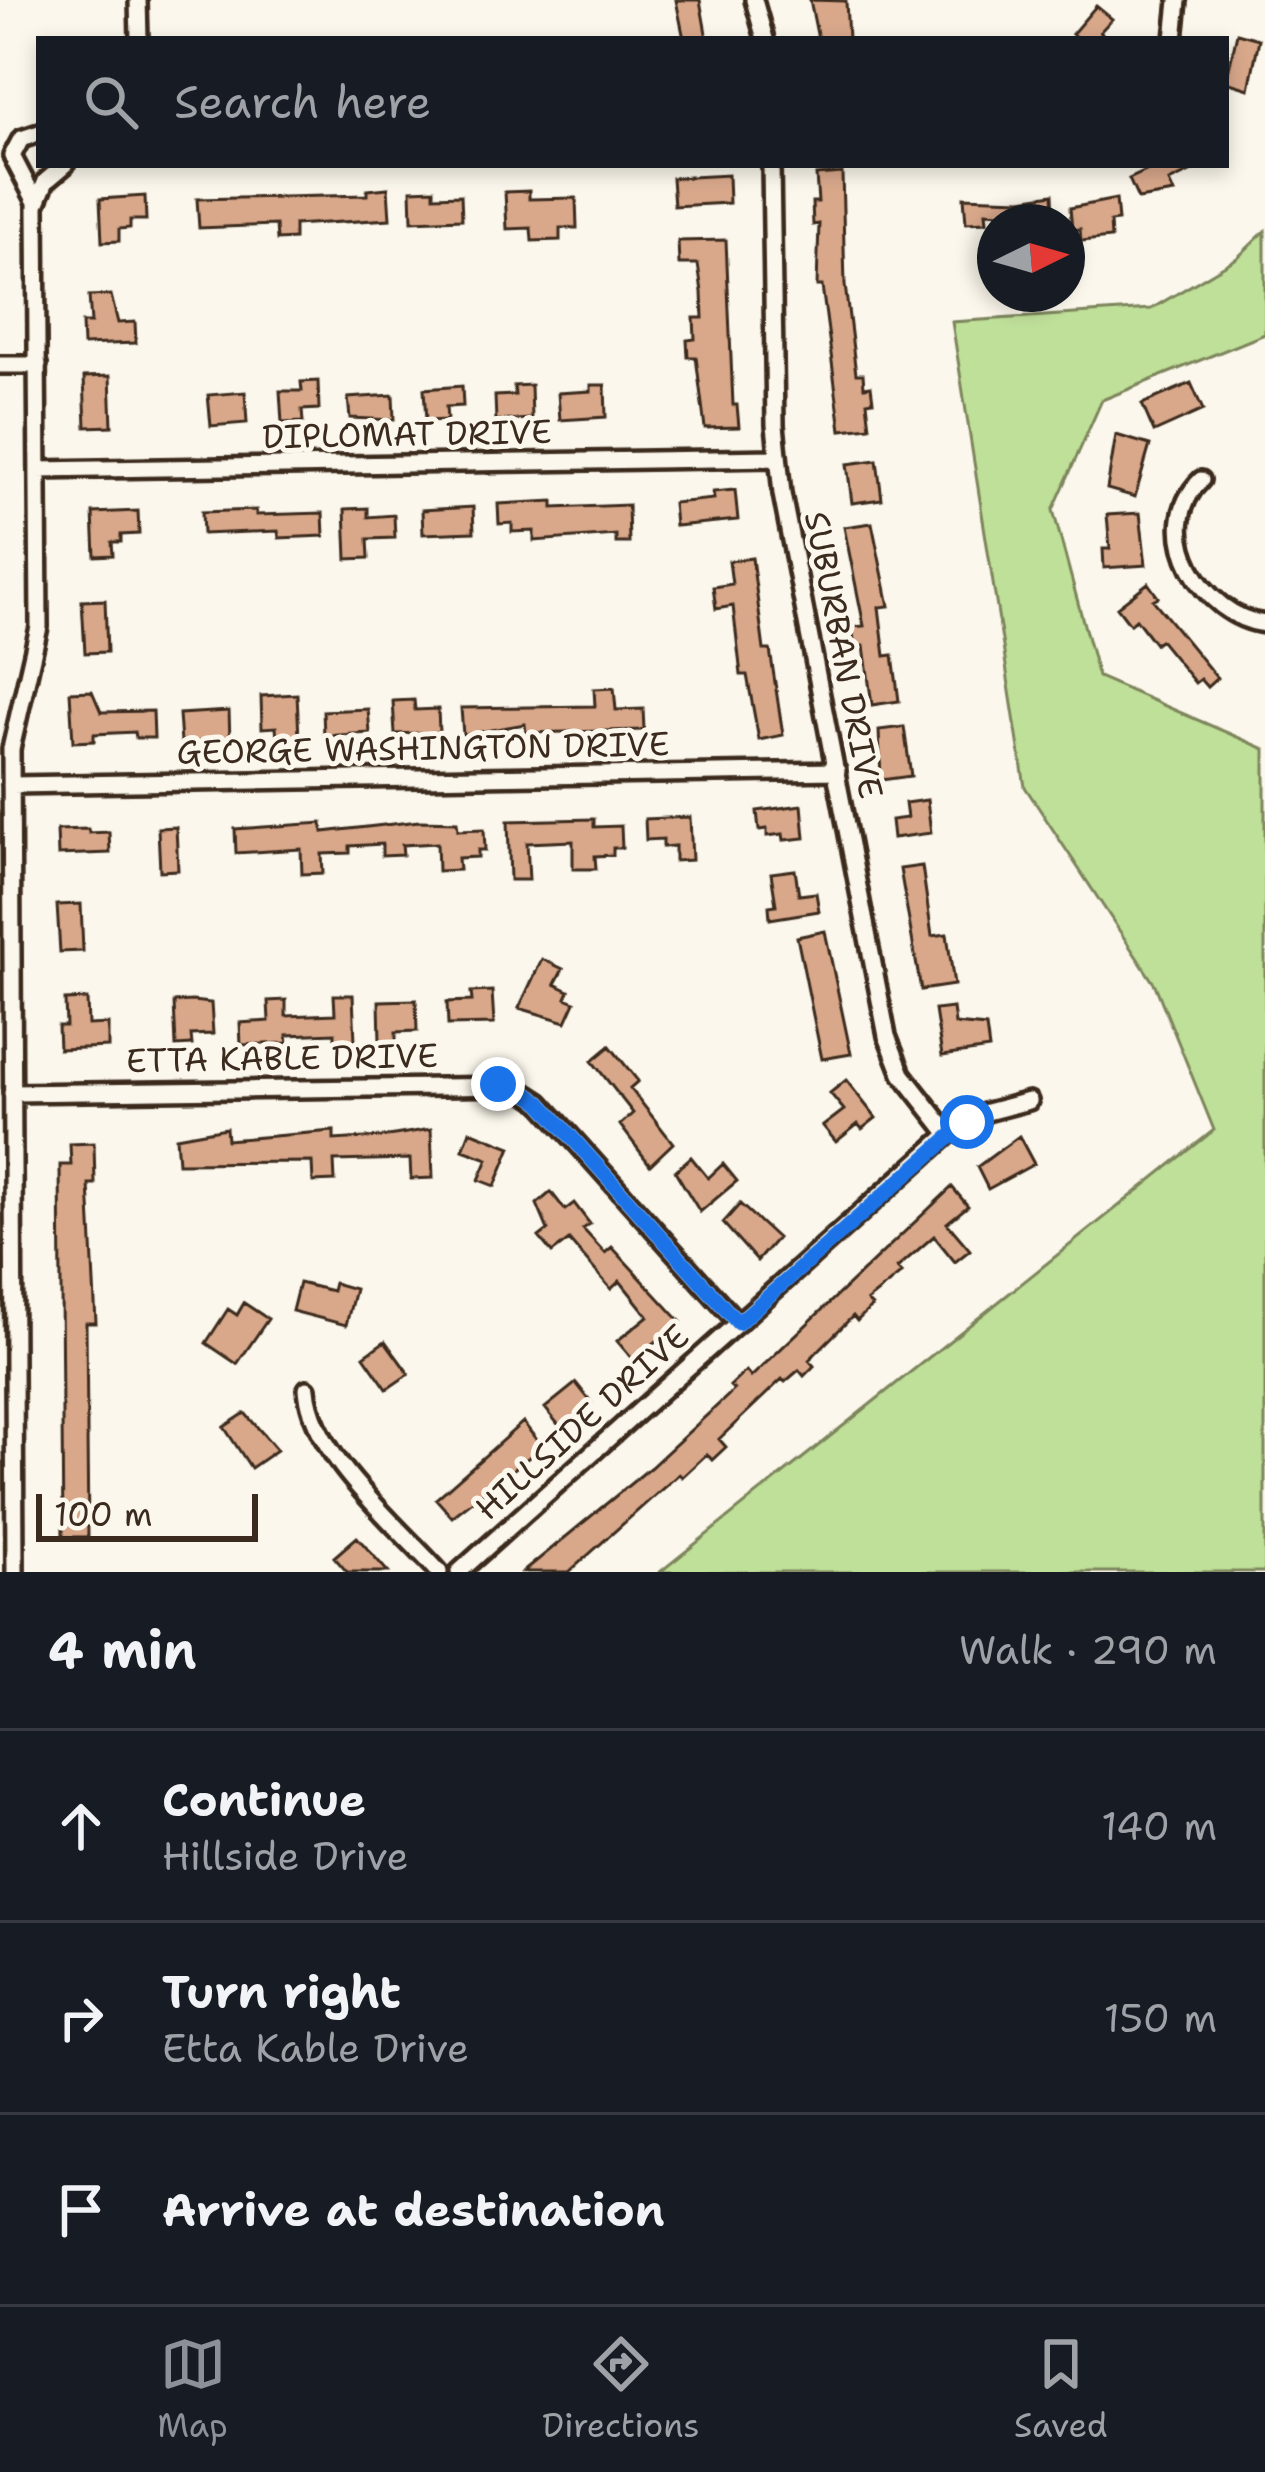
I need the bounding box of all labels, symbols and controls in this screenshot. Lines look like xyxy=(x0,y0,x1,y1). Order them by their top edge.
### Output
search box xyxy=(36,36,1229,168)
icon: search xyxy=(78,69,144,135)
text: Search here xyxy=(174,72,431,132)
north arrow xyxy=(977,204,1085,312)
street label: DIPLOMAT DRIVE xyxy=(262,409,552,459)
street label: SUBURBAN DRIVE xyxy=(794,507,894,803)
street label: GEORGE WASHINGTON DRIVE xyxy=(176,721,670,775)
street label: ETTA KABLE DRIVE xyxy=(126,1033,438,1083)
route end xyxy=(471,1057,525,1111)
route start xyxy=(940,1095,994,1149)
street label: HILLSIDE DRIVE xyxy=(466,1314,698,1530)
scale bar xyxy=(36,1488,258,1541)
text: 100 m xyxy=(54,1492,153,1537)
text: 4 min xyxy=(48,1616,197,1684)
text: Walk · 290 m xyxy=(959,1624,1217,1676)
text: Continue xyxy=(162,1770,366,1830)
icon: ahead xyxy=(48,1793,114,1859)
text: 140 m xyxy=(1101,1800,1217,1852)
text: Hillside Drive xyxy=(162,1830,409,1882)
text: Turn right xyxy=(162,1962,401,2022)
icon: right xyxy=(48,1985,114,2051)
text: 150 m xyxy=(1104,1992,1217,2044)
text: Etta Kable Drive xyxy=(162,2022,469,2074)
icon: arrive xyxy=(48,2177,114,2243)
text: Arrive at destination xyxy=(162,2180,665,2240)
tab: Map xyxy=(157,2331,228,2448)
tab: Directions xyxy=(542,2331,700,2448)
tab: Saved xyxy=(1014,2331,1108,2448)

